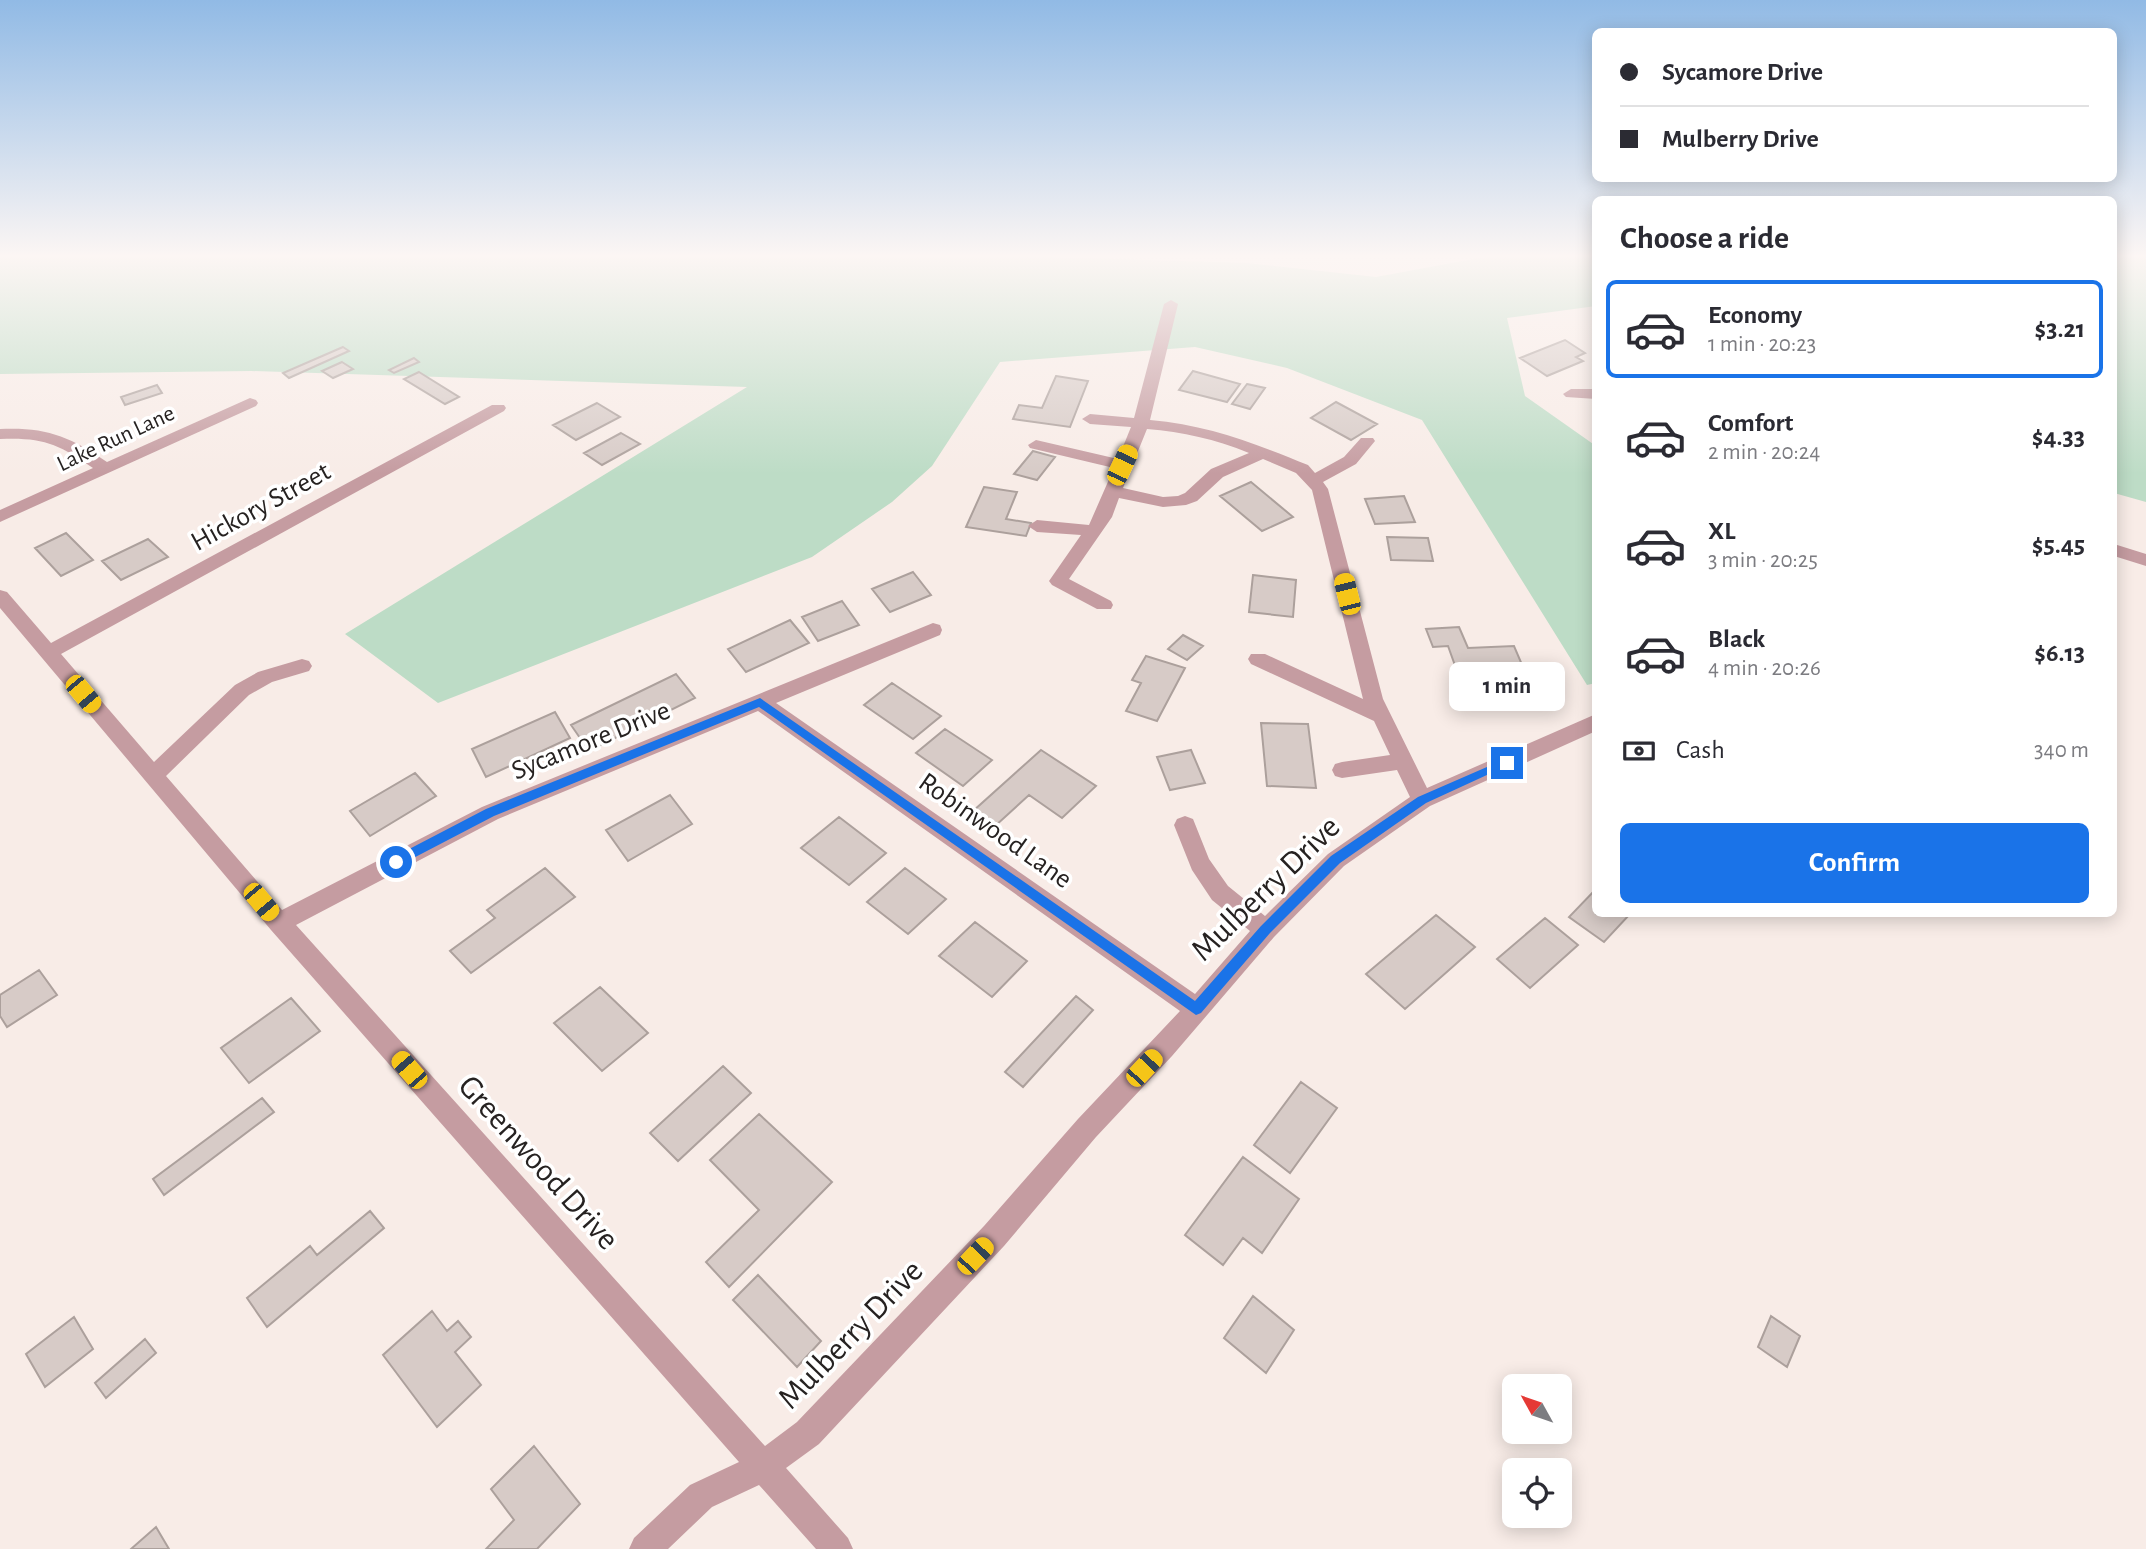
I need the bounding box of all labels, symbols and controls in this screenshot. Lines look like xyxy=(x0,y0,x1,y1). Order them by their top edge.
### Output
text: Sycamore Drive xyxy=(1662,59,1823,85)
text: Mulberry Drive xyxy=(1662,126,1819,152)
text: Choose a ride xyxy=(1620,222,1789,254)
icon: car xyxy=(1624,298,1687,361)
text: Economy xyxy=(1708,302,1802,328)
text: $3.21 xyxy=(2035,316,2085,342)
text: 1 min · 20:23 xyxy=(1708,333,1816,356)
street label: Lake Run Lane xyxy=(54,402,178,476)
icon: car xyxy=(1624,406,1687,469)
text: Comfort xyxy=(1708,410,1793,436)
text: $4.33 xyxy=(2032,424,2085,450)
text: 2 min · 20:24 xyxy=(1708,441,1820,464)
car xyxy=(1104,442,1141,488)
street label: Hickory Street xyxy=(187,457,335,557)
icon: car xyxy=(1624,514,1687,577)
text: XL xyxy=(1708,518,1735,544)
text: $5.45 xyxy=(2032,532,2085,558)
text: 3 min · 20:25 xyxy=(1708,549,1818,572)
car xyxy=(1332,571,1363,617)
icon: car xyxy=(1624,622,1687,685)
text: Black xyxy=(1708,626,1765,652)
text: $6.13 xyxy=(2034,640,2085,666)
text: 4 min · 20:26 xyxy=(1708,657,1821,680)
callout: 1 min xyxy=(1449,662,1565,710)
car xyxy=(62,671,105,717)
text: 1 min xyxy=(1483,675,1531,698)
street label: Sycamore Drive xyxy=(508,697,674,785)
icon: cash xyxy=(1620,732,1658,770)
text: Cash xyxy=(1676,737,1725,763)
text: 340 m xyxy=(2034,739,2089,762)
route end xyxy=(1491,747,1523,779)
street label: Robinwood Lane xyxy=(913,768,1077,894)
street label: Mulberry Drive xyxy=(1185,810,1347,968)
button: Confirm xyxy=(1620,823,2089,903)
route start xyxy=(380,846,412,878)
car xyxy=(240,879,283,925)
car xyxy=(1122,1045,1167,1091)
car xyxy=(388,1047,431,1093)
street label: Greenwood Drive xyxy=(451,1069,625,1257)
car xyxy=(953,1233,998,1279)
street label: Mulberry Drive xyxy=(772,1254,930,1416)
north arrow xyxy=(1502,1374,1572,1444)
map controls xyxy=(1502,1374,1572,1528)
button: locate xyxy=(1502,1458,1572,1528)

